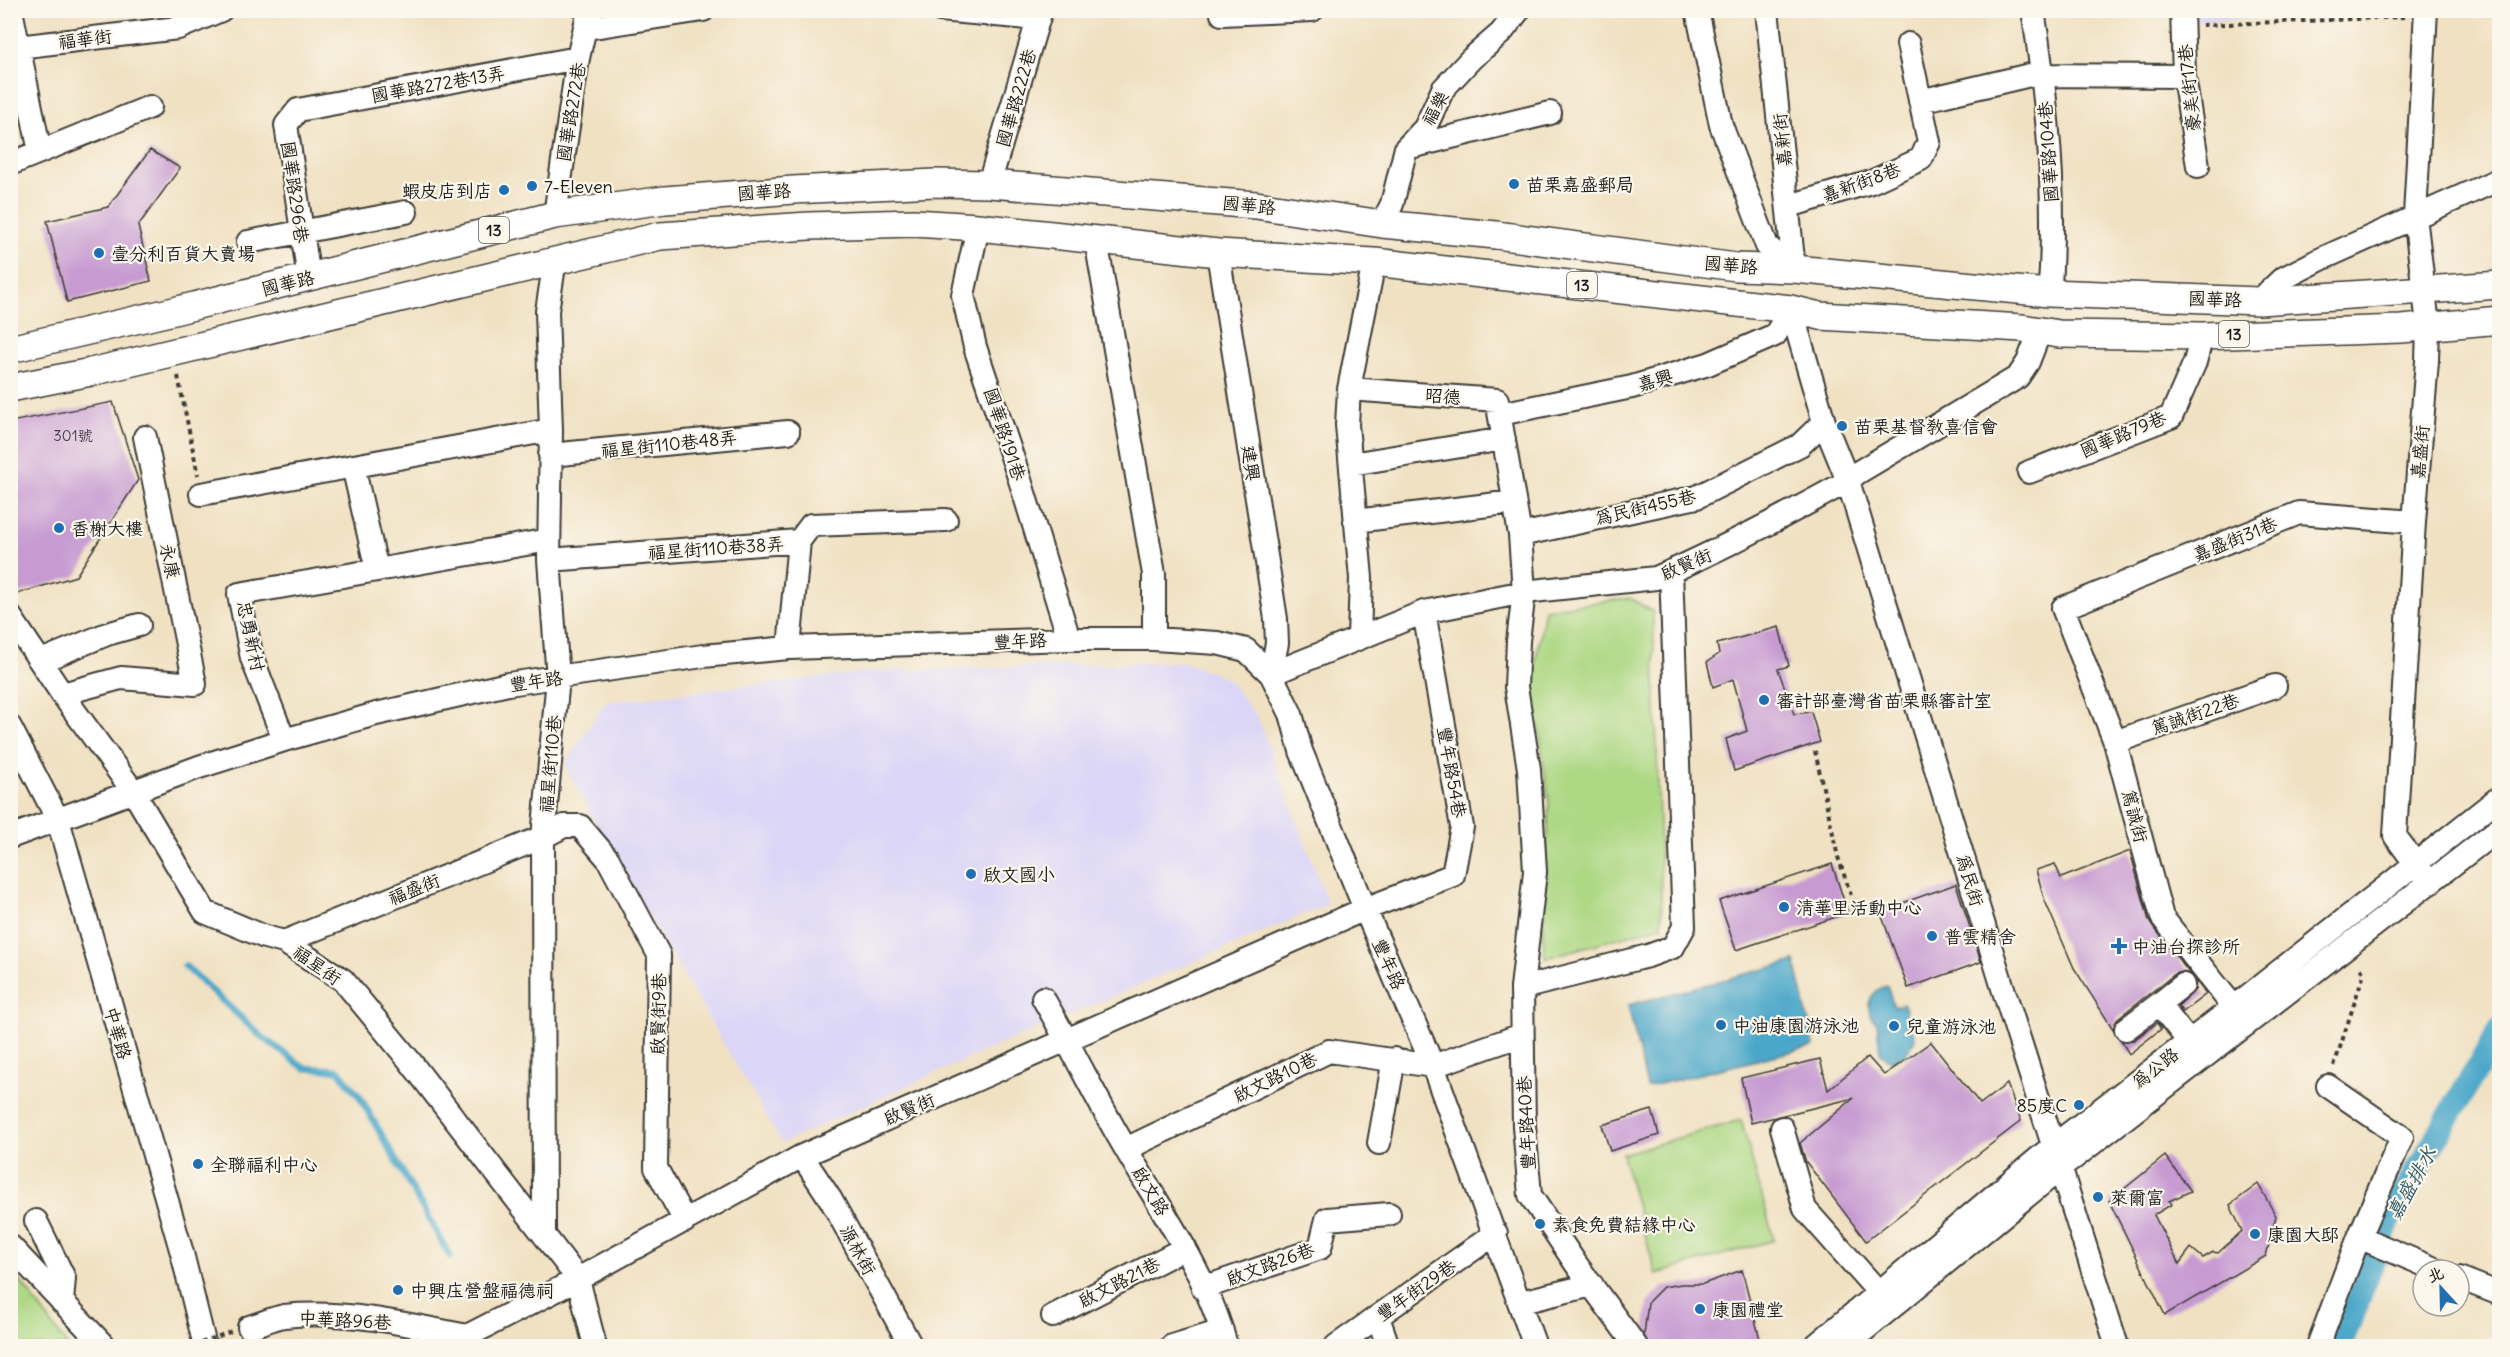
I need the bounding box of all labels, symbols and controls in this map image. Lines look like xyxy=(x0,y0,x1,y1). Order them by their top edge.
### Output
street label: 福華街 xyxy=(57,24,113,54)
street label: 豪美街17巷 xyxy=(2173,43,2205,133)
street label: 國華路222巷 xyxy=(991,46,1041,150)
street label: 國華路272巷13弄 xyxy=(369,61,507,107)
street label: 國華路272巷 xyxy=(552,61,590,163)
street label: 福樂 xyxy=(1416,87,1454,129)
street label: 國華路104巷 xyxy=(2033,101,2063,203)
street label: 嘉新街 xyxy=(1768,112,1796,168)
street label: 國華路296巷 xyxy=(276,140,314,244)
street label: 嘉新街8巷 xyxy=(1818,157,1904,207)
place label: 苗栗嘉盛郵局 xyxy=(1526,173,1634,196)
place label: 7-Eleven xyxy=(544,175,613,198)
marker: 苗栗嘉盛郵局 xyxy=(1507,177,1521,191)
place label: 蝦皮店到店 xyxy=(402,179,492,202)
marker: 7-Eleven xyxy=(525,179,539,193)
street label: 國華路 xyxy=(736,179,792,205)
marker: 蝦皮店到店 xyxy=(497,183,511,197)
street label: 國華路 xyxy=(1221,191,1277,219)
road number: 13 xyxy=(479,217,509,243)
place label: 壹分利百貨大賣場 xyxy=(111,242,255,265)
marker: 壹分利百貨大賣場 xyxy=(92,246,106,260)
street label: 國華路 xyxy=(1703,251,1759,279)
street label: 國華路 xyxy=(259,265,317,301)
road number: 13 xyxy=(1567,272,1597,298)
street label: 國華路 xyxy=(2188,287,2242,311)
road number: 13 xyxy=(2219,321,2249,347)
street label: 嘉興 xyxy=(1634,364,1676,396)
street label: 昭德 xyxy=(1424,383,1462,409)
street label: 國華路191巷 xyxy=(979,384,1031,484)
street label: 國華路79巷 xyxy=(2077,406,2169,462)
place label: 苗栗基督教喜信會 xyxy=(1854,415,1998,438)
marker: 苗栗基督教喜信會 xyxy=(1835,419,1849,433)
street label: 嘉盛街 xyxy=(2406,424,2434,480)
street label: 福星街110巷48弄 xyxy=(600,425,738,463)
house number: 301號 xyxy=(53,426,93,445)
street label: 建興 xyxy=(1237,443,1265,483)
street label: 為民街455巷 xyxy=(1592,484,1698,530)
street label: 嘉盛街31巷 xyxy=(2189,512,2281,566)
place label: 香榭大樓 xyxy=(71,517,143,540)
marker: 香榭大樓 xyxy=(52,521,66,535)
street label: 福星街110巷38弄 xyxy=(647,532,785,564)
street label: 永康 xyxy=(155,541,185,581)
street label: 啟賢街 xyxy=(1657,543,1715,585)
street label: 忠勇新村 xyxy=(232,598,270,674)
street label: 豐年路 xyxy=(992,628,1048,654)
street label: 豐年路 xyxy=(508,666,564,696)
street label: 篤誠街22巷 xyxy=(2148,688,2242,740)
place label: 審計部臺灣省苗栗縣審計室 xyxy=(1776,689,1992,712)
marker: 審計部臺灣省苗栗縣審計室 xyxy=(1757,693,1771,707)
street label: 福星街110巷 xyxy=(534,714,566,814)
street label: 豐年路54巷 xyxy=(1433,724,1471,820)
street label: 篤誠街 xyxy=(2117,787,2153,845)
street label: 為民街 xyxy=(1951,851,1989,909)
place label: 啟文國小 xyxy=(983,863,1055,886)
marker: 啟文國小 xyxy=(964,867,978,881)
street label: 福盛街 xyxy=(385,868,443,910)
place label: 清華里活動中心 xyxy=(1796,896,1922,919)
marker: 清華里活動中心 xyxy=(1777,900,1791,914)
place label: 普雲精舍 xyxy=(1944,925,2016,948)
marker: 普雲精舍 xyxy=(1925,929,1939,943)
street label: 豐年路 xyxy=(1368,935,1410,993)
place label: 中油台探診所 xyxy=(2132,935,2240,958)
marker: 中油台探診所 xyxy=(2110,937,2128,955)
street label: 福星街 xyxy=(288,940,346,990)
street label: 啟賢街9巷 xyxy=(646,973,670,1055)
street label: 中華路 xyxy=(100,1004,136,1062)
place label: 中油康園游泳池 xyxy=(1733,1014,1859,1037)
place label: 兒童游泳池 xyxy=(1906,1015,1996,1038)
marker: 中油康園游泳池 xyxy=(1714,1018,1728,1032)
marker: 兒童游泳池 xyxy=(1887,1019,1901,1033)
street label: 為公路 xyxy=(2127,1042,2183,1094)
street label: 啟文路10巷 xyxy=(1229,1047,1321,1107)
street label: 豐年路40巷 xyxy=(1512,1075,1540,1171)
street label: 啟賢街 xyxy=(880,1088,938,1130)
place label: 85度C xyxy=(2016,1094,2067,1117)
marker: 85度C xyxy=(2072,1098,2086,1112)
water label: 嘉盛排水 xyxy=(2381,1141,2442,1224)
place label: 全聯福利中心 xyxy=(210,1153,318,1176)
marker: 全聯福利中心 xyxy=(191,1157,205,1171)
street label: 啟文路 xyxy=(1127,1162,1175,1220)
place label: 萊爾富 xyxy=(2110,1186,2164,1209)
marker: 萊爾富 xyxy=(2091,1190,2105,1204)
place label: 素食免費結緣中心 xyxy=(1552,1213,1696,1236)
marker: 素食免費結緣中心 xyxy=(1533,1217,1547,1231)
street label: 源林街 xyxy=(835,1221,881,1279)
place label: 康園大邸 xyxy=(2267,1223,2339,1246)
marker: 康園大邸 xyxy=(2248,1227,2262,1241)
street label: 啟文路26巷 xyxy=(1223,1237,1317,1291)
street label: 啟文路21巷 xyxy=(1074,1252,1164,1312)
street label: 豐年街29巷 xyxy=(1372,1254,1460,1326)
north arrow xyxy=(2411,1258,2471,1318)
text: 北 xyxy=(2424,1262,2447,1286)
place label: 中興庒營盤福德祠 xyxy=(410,1279,554,1302)
marker: 中興庒營盤福德祠 xyxy=(391,1283,405,1297)
place label: 康園禮堂 xyxy=(1712,1298,1784,1321)
marker: 康園禮堂 xyxy=(1693,1302,1707,1316)
street label: 中華路96巷 xyxy=(298,1306,392,1334)

